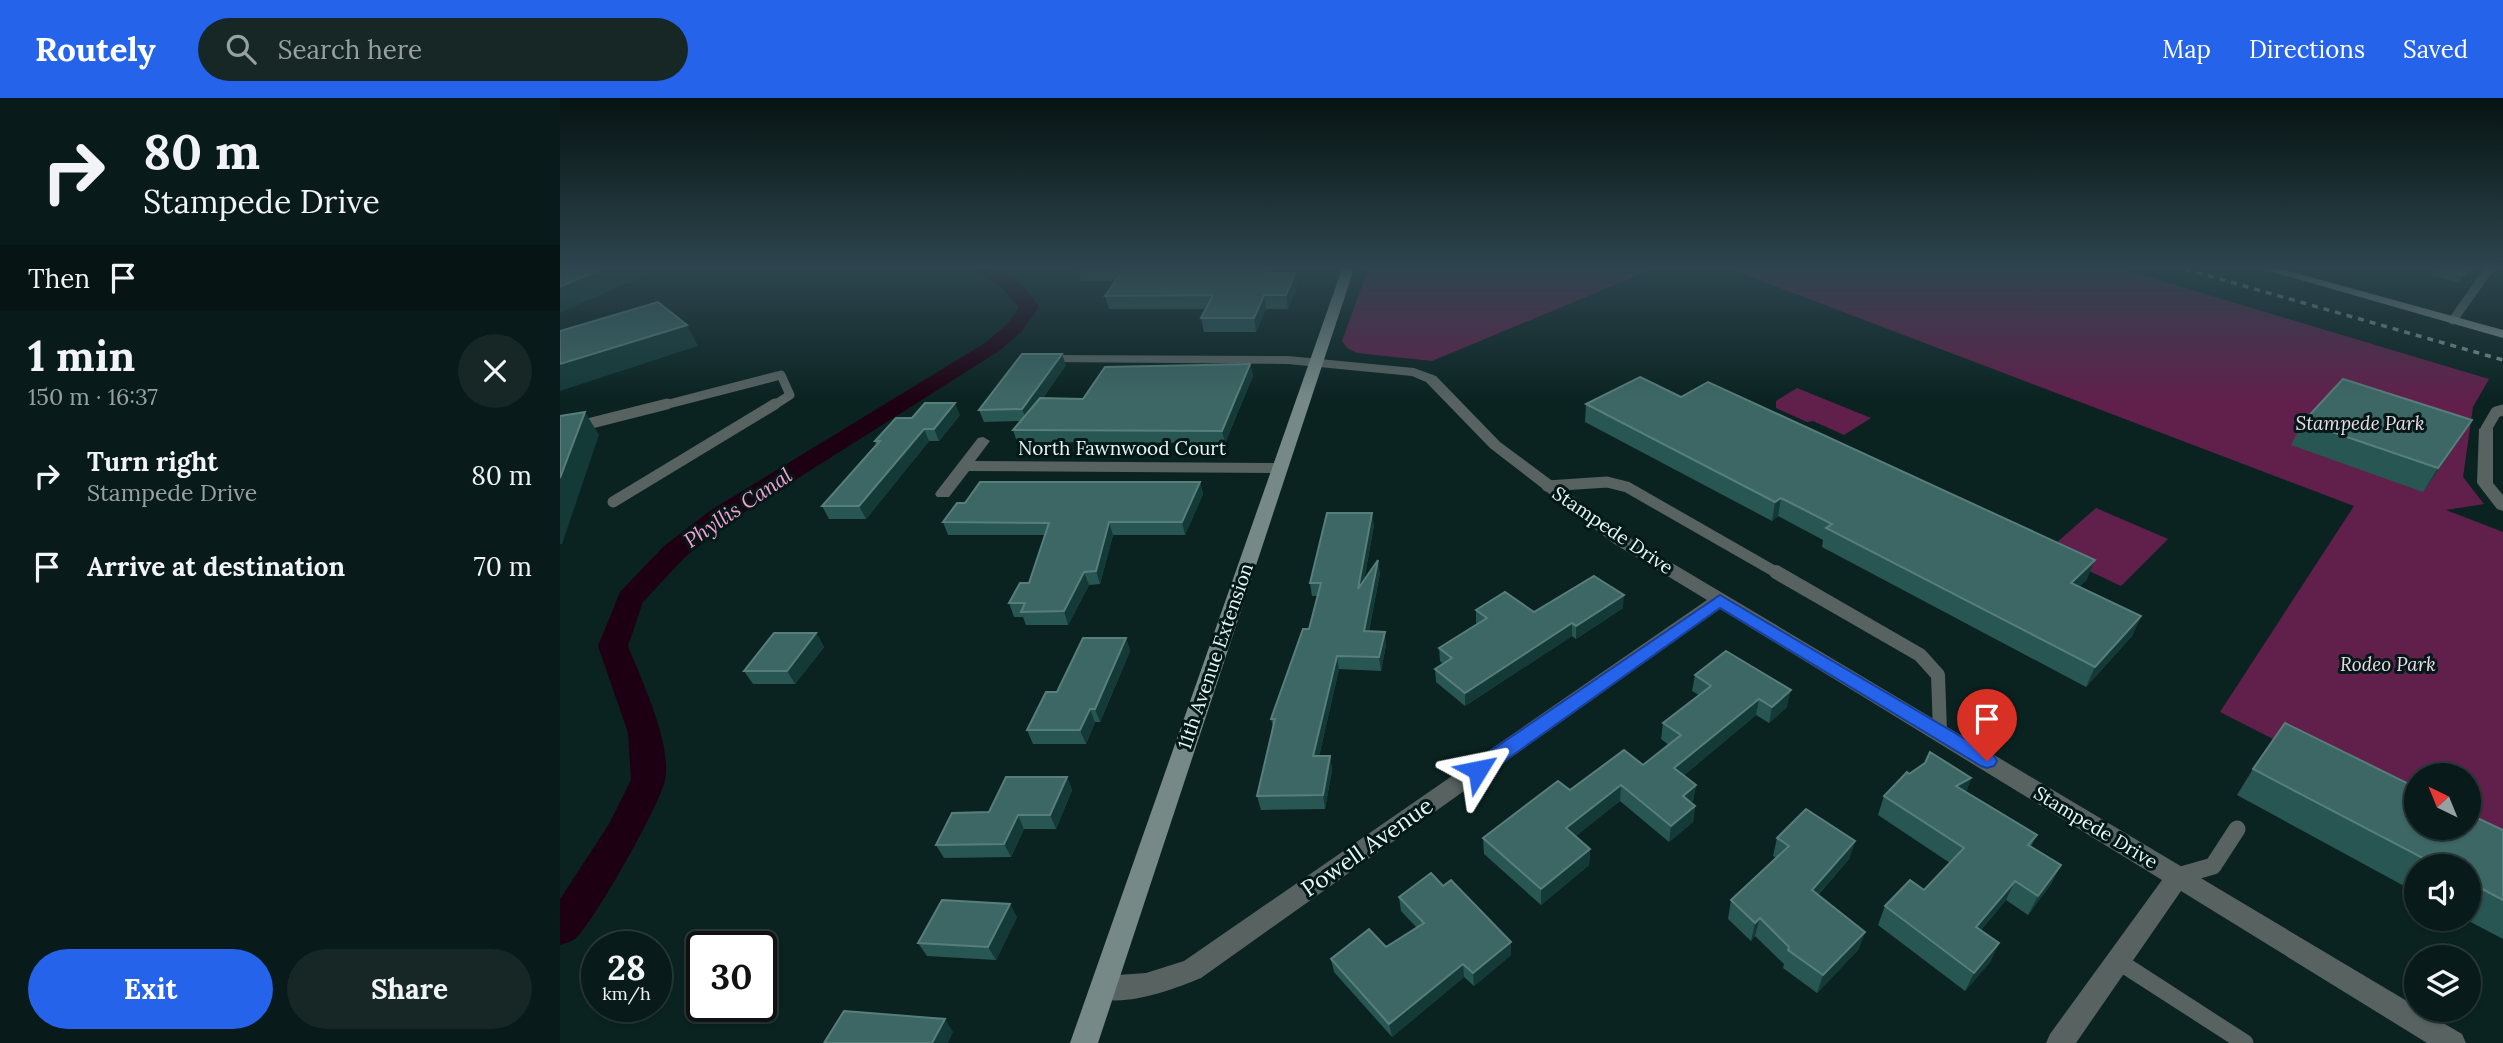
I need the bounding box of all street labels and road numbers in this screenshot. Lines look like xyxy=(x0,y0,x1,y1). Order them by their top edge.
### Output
street label: North Fawnwood Court xyxy=(1018,436,1227,460)
street label: Stampede Drive xyxy=(1548,481,1678,579)
street label: 11th Avenue Extension xyxy=(1172,560,1258,752)
street label: Stampede Drive xyxy=(2030,781,2162,873)
street label: Powell Avenue xyxy=(1295,790,1438,903)

